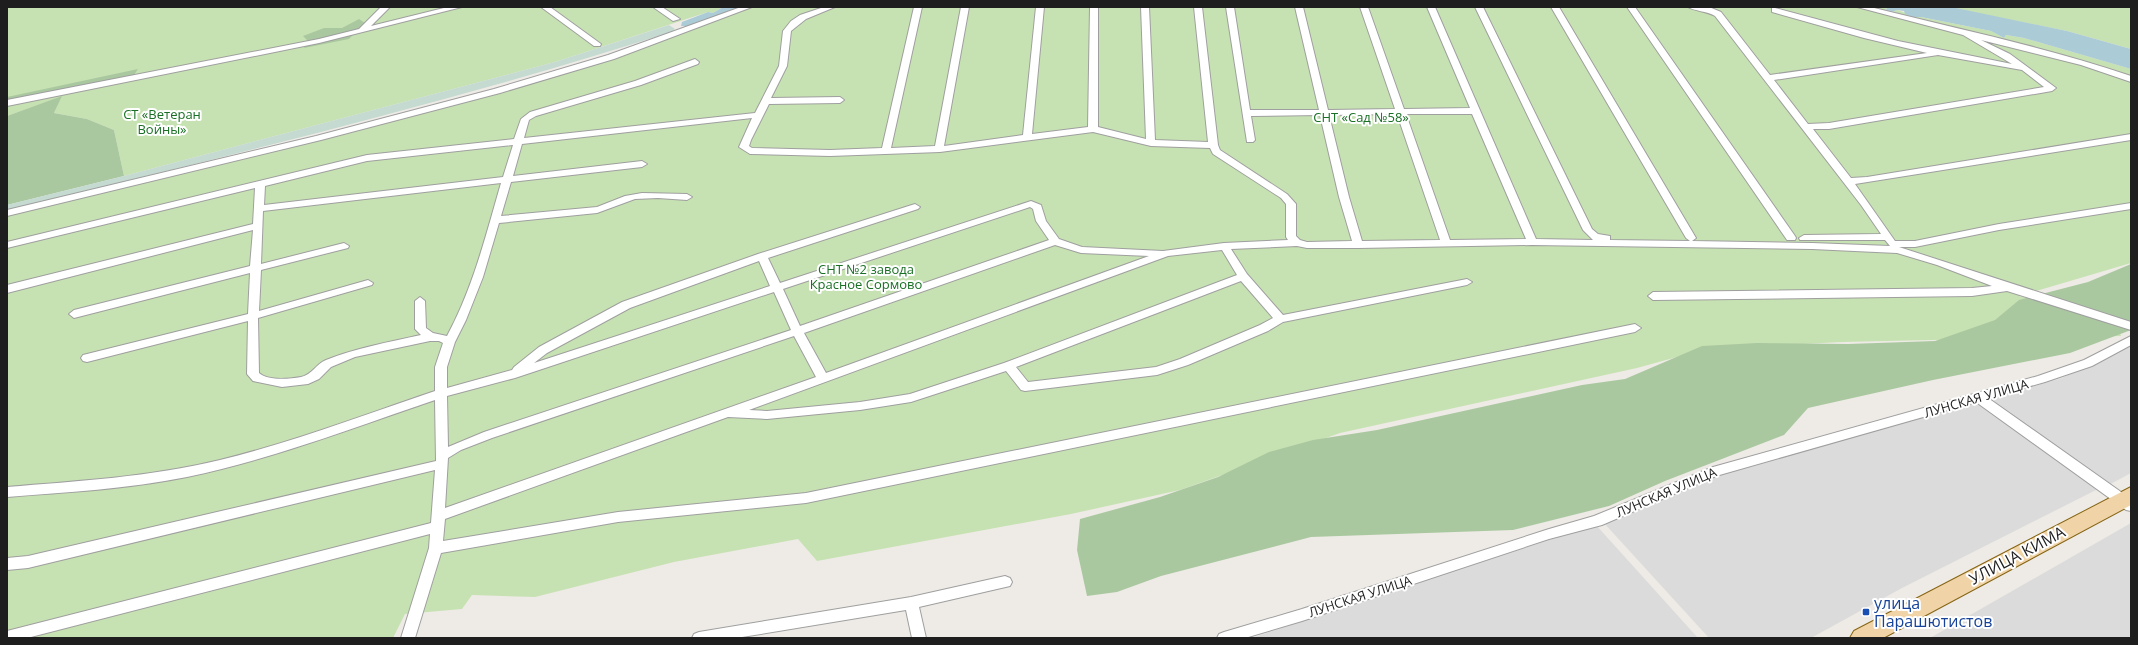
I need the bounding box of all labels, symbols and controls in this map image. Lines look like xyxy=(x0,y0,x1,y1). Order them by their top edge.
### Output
park label: СТ «Ветеран Войны» xyxy=(123,105,201,138)
park label: СНТ «Сад №58» xyxy=(1313,108,1409,126)
park label: СНТ №2 завода Красное Сормово xyxy=(810,260,923,293)
street label: ЛУНСКАЯ УЛИЦА xyxy=(1922,374,2031,421)
street label: ЛУНСКАЯ УЛИЦА xyxy=(1613,462,1720,521)
street label: УЛИЦА КИМА xyxy=(1965,520,2070,590)
street label: ЛУНСКАЯ УЛИЦА xyxy=(1306,571,1415,621)
place label: улица Парашютистов xyxy=(1874,592,1992,632)
marker: улица Парашютистов xyxy=(1861,607,1871,617)

